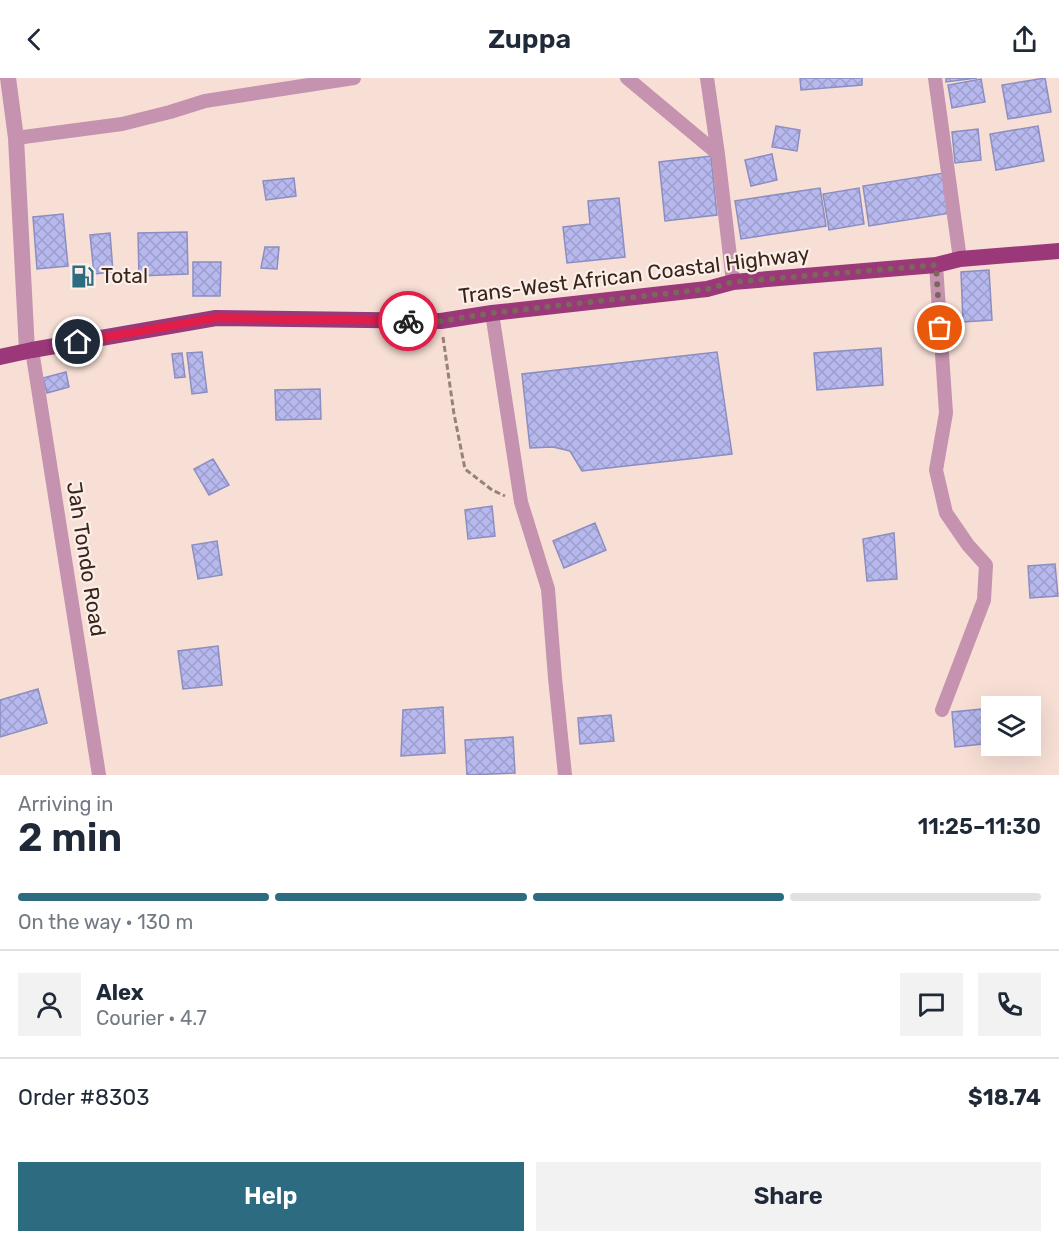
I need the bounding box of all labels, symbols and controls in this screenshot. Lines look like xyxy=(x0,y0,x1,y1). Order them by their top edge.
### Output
icon: back xyxy=(18,23,51,56)
text: Zuppa xyxy=(488,23,571,55)
icon: share xyxy=(1008,23,1041,56)
street label: Trans-West African Coastal Highway xyxy=(457,241,811,308)
fuel station icon: Total xyxy=(70,263,96,289)
place label: Total xyxy=(101,263,148,288)
courier xyxy=(378,291,438,351)
pin xyxy=(914,302,965,353)
icon: bike xyxy=(392,305,425,338)
icon: bag xyxy=(923,311,956,344)
pin xyxy=(52,316,103,367)
icon: home xyxy=(61,325,94,358)
street label: Jah Tondo Road xyxy=(62,480,111,638)
map controls xyxy=(981,696,1041,756)
button: layers xyxy=(981,696,1041,756)
text: Arriving in xyxy=(18,792,113,816)
text: 11:25–11:30 xyxy=(918,813,1041,840)
text: 2 min xyxy=(18,815,122,861)
text: On the way · 130 m xyxy=(18,910,193,934)
button: person xyxy=(18,973,81,1036)
button: chat xyxy=(900,973,963,1036)
button: phone xyxy=(978,973,1041,1036)
text: Alex xyxy=(96,979,144,1006)
text: Courier · 4.7 xyxy=(96,1006,207,1030)
text: Order #8303 xyxy=(18,1084,149,1111)
text: $18.74 xyxy=(968,1084,1041,1111)
button: Help xyxy=(18,1162,524,1231)
button: Share xyxy=(536,1162,1041,1231)

